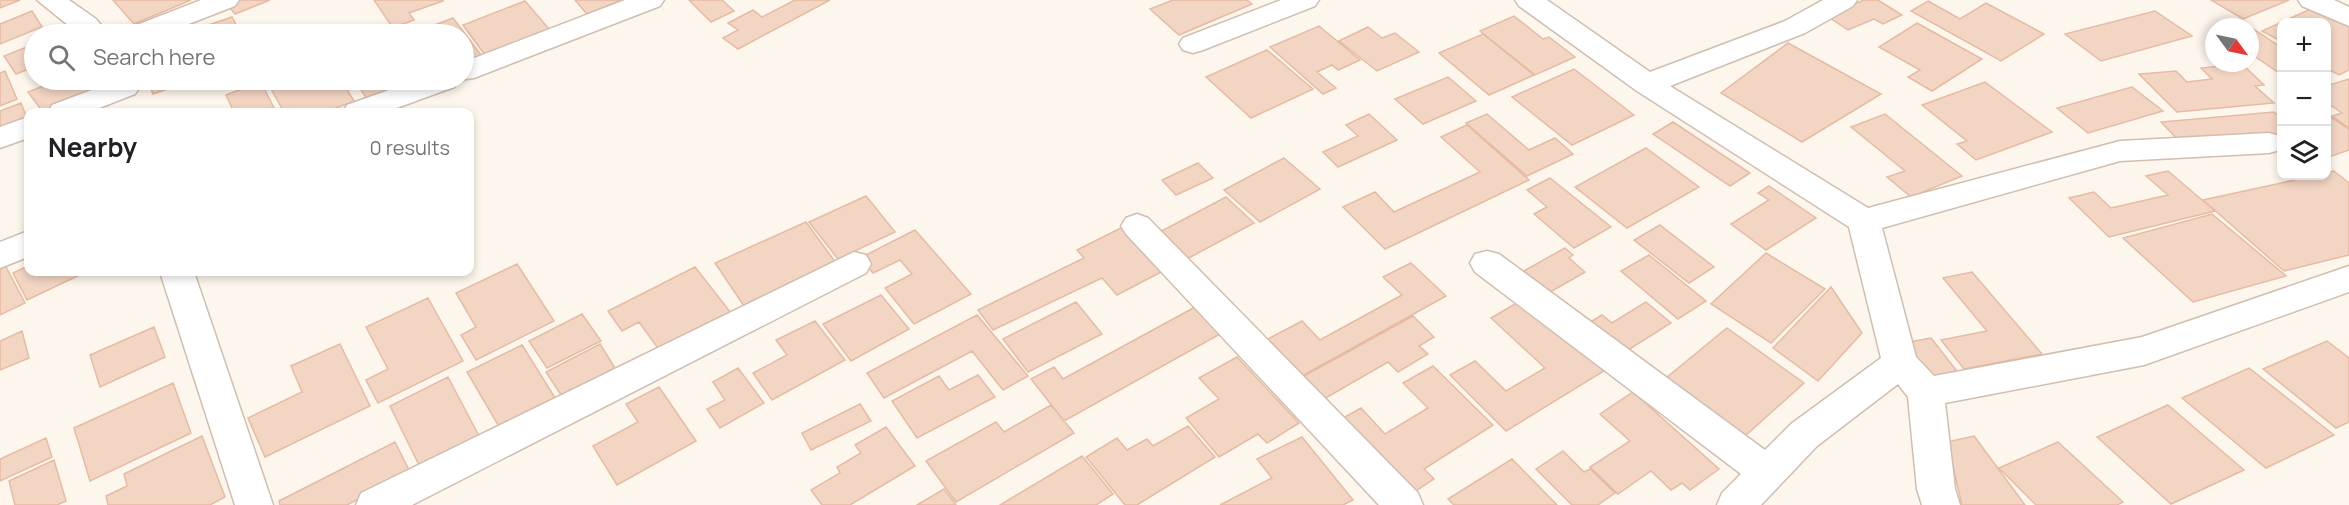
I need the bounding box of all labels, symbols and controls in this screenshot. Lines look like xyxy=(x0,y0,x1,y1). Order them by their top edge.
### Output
north arrow xyxy=(2205,18,2259,72)
map controls xyxy=(2277,18,2331,180)
button: + xyxy=(2277,18,2331,72)
search box xyxy=(24,24,474,90)
icon: search xyxy=(45,41,78,74)
text: Search here xyxy=(93,42,215,72)
button: − xyxy=(2277,72,2331,126)
button: layers xyxy=(2277,126,2331,180)
text: Nearby xyxy=(48,129,137,165)
text: 0 results xyxy=(370,134,450,161)

